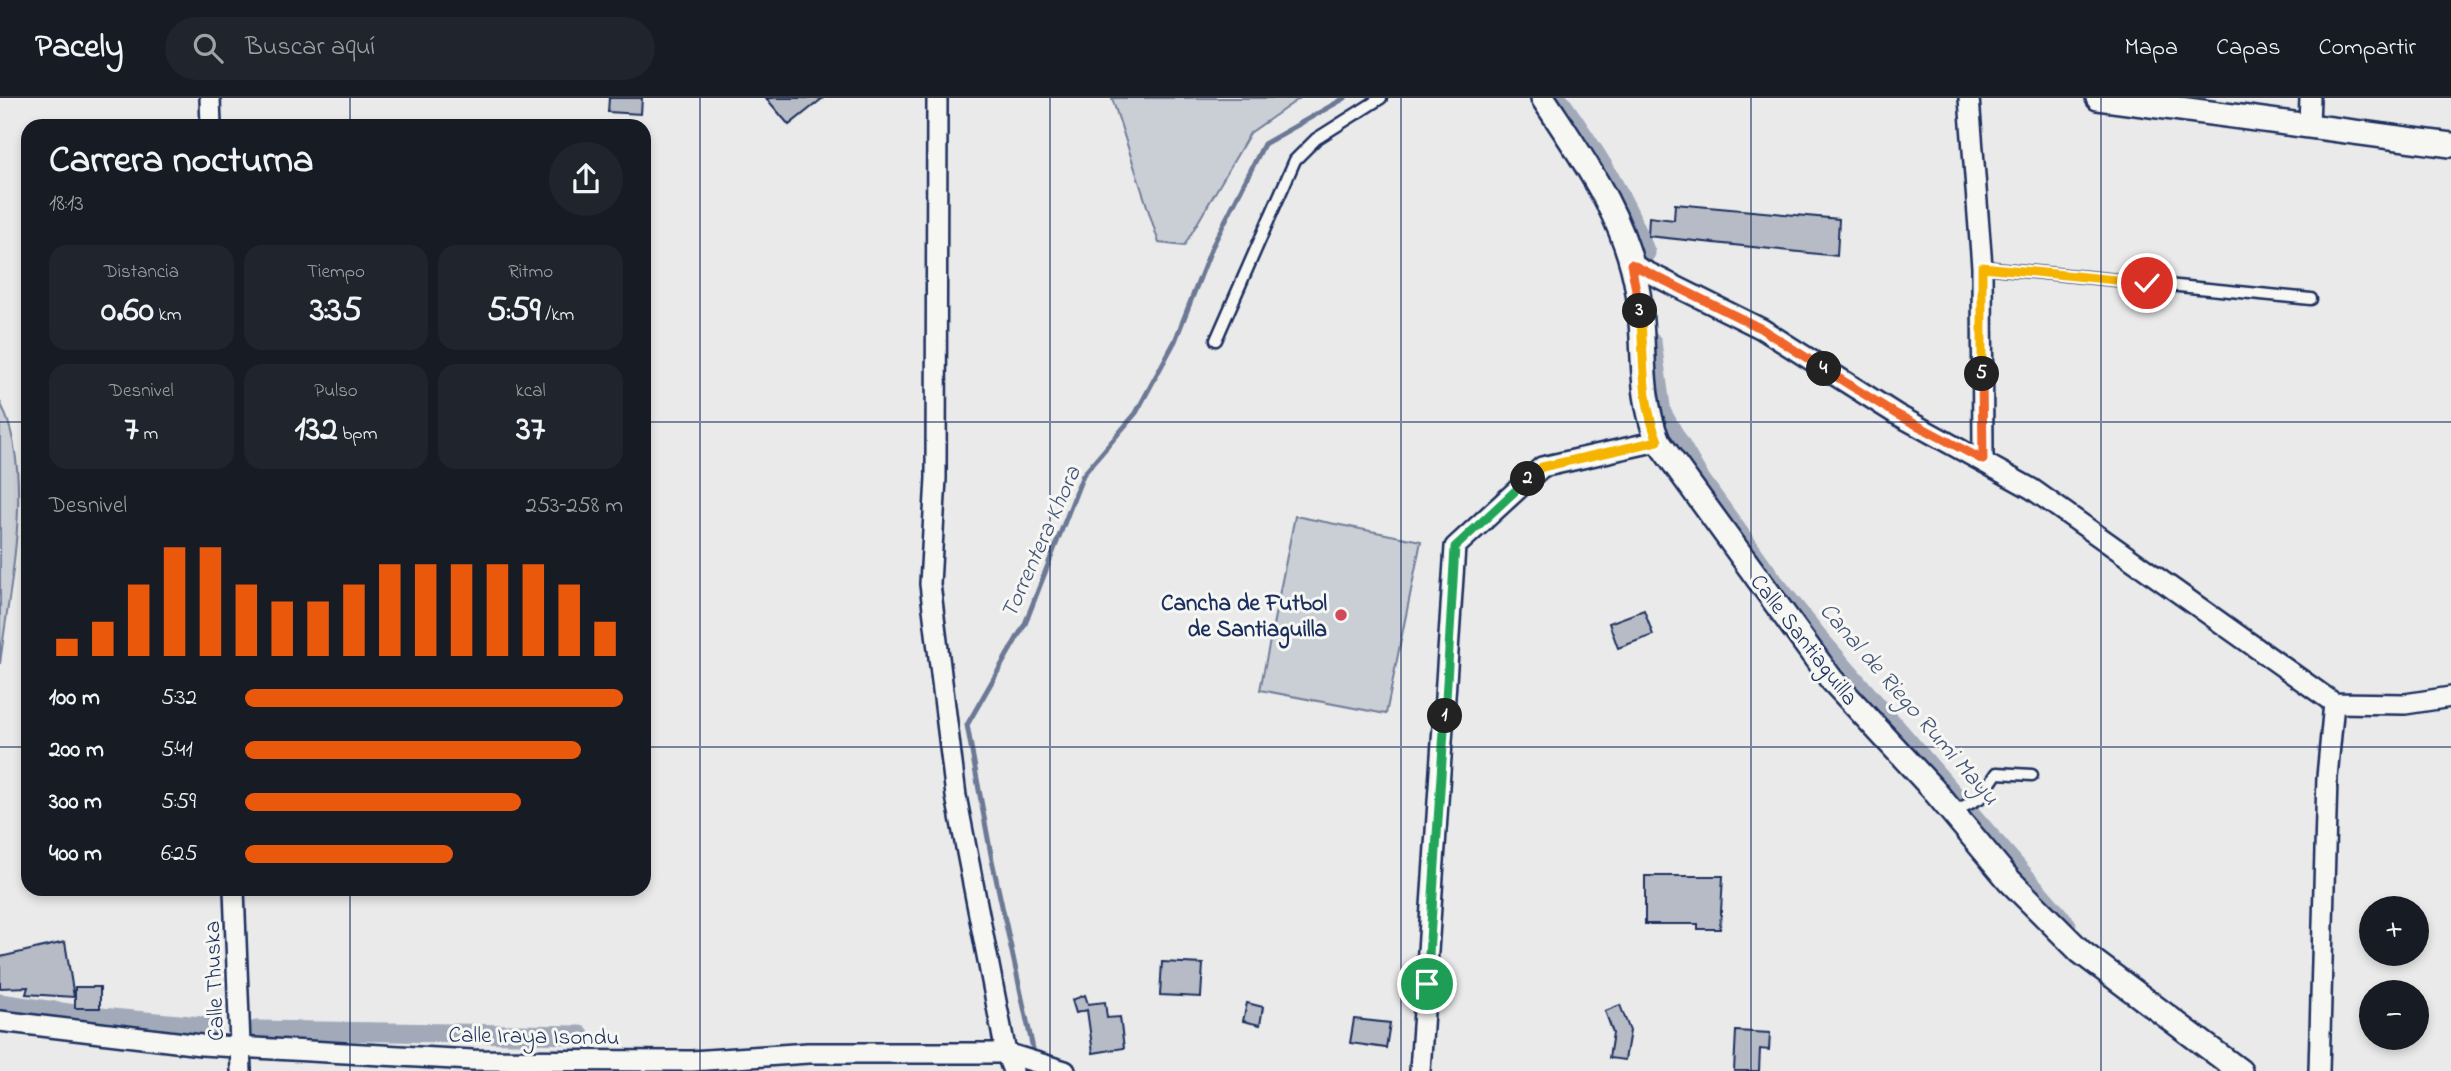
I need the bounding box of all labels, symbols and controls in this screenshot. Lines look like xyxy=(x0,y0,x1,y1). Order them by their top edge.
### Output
search box xyxy=(165,17,655,80)
text: Pacely xyxy=(35,24,123,72)
icon: search xyxy=(189,29,227,67)
text: Buscar aquí xyxy=(245,29,375,67)
text: Mapa xyxy=(2125,31,2178,66)
text: Capas xyxy=(2216,31,2280,66)
text: Compartir xyxy=(2318,31,2416,66)
text: Carrera nocturna xyxy=(49,134,314,190)
button: share xyxy=(549,142,623,216)
text: 18:13 xyxy=(49,188,84,221)
pin xyxy=(2117,253,2177,313)
text: Distancia xyxy=(104,259,179,286)
text: Tiempo xyxy=(307,259,365,286)
text: Ritmo xyxy=(508,259,553,286)
icon: check xyxy=(2128,264,2166,302)
text: 0.60 xyxy=(101,286,154,337)
text: 3:35 xyxy=(310,286,362,337)
text: 5:59 xyxy=(487,286,541,337)
pin: 3 xyxy=(1622,294,1658,328)
text: 3 xyxy=(1636,297,1643,324)
text: km xyxy=(154,302,182,329)
text: /km xyxy=(541,302,574,329)
pin: 4 xyxy=(1806,352,1842,386)
text: 4 xyxy=(1820,355,1827,382)
pin: 5 xyxy=(1965,356,2000,392)
text: 5 xyxy=(1976,360,1987,387)
text: Desnivel xyxy=(109,378,174,405)
text: Pulso xyxy=(314,378,358,405)
text: kcal xyxy=(516,378,546,405)
text: 7 xyxy=(124,405,139,456)
text: 132 xyxy=(295,405,338,456)
text: 37 xyxy=(516,405,545,456)
text: m xyxy=(139,421,158,448)
text: bpm xyxy=(338,421,377,448)
water label: Torrentera Khora xyxy=(993,460,1092,625)
pin: 2 xyxy=(1510,462,1546,496)
text: 2 xyxy=(1523,465,1532,492)
text: Desnivel xyxy=(49,490,127,523)
text: 253–258 m xyxy=(525,490,623,523)
street label: Calle Santiaguilla xyxy=(1740,568,1865,714)
place label: Cancha de Futbol de Santiaguilla xyxy=(1161,588,1327,649)
water label: Canal de Riego Rumi Mayu xyxy=(1810,595,2007,814)
marker: Cancha de Futbol de Santiaguilla xyxy=(1333,607,1349,623)
text: 100 m xyxy=(49,682,100,715)
text: 5:32 xyxy=(161,682,197,715)
pin: 1 xyxy=(1428,698,1462,734)
text: 1 xyxy=(1441,702,1448,729)
text: 200 m xyxy=(49,734,104,767)
text: 5:41 xyxy=(161,734,193,767)
text: 300 m xyxy=(49,786,102,819)
text: 5:59 xyxy=(161,786,196,819)
text: 400 m xyxy=(49,838,102,871)
text: 6:25 xyxy=(161,838,198,871)
map controls xyxy=(2359,896,2429,1050)
button: + xyxy=(2359,896,2429,966)
street label: Calle Thuska xyxy=(197,920,234,1042)
pin xyxy=(1397,954,1457,1014)
icon: arrive xyxy=(1408,965,1446,1003)
button: − xyxy=(2359,980,2429,1050)
street label: Calle Iraya Isondu xyxy=(448,1020,620,1057)

